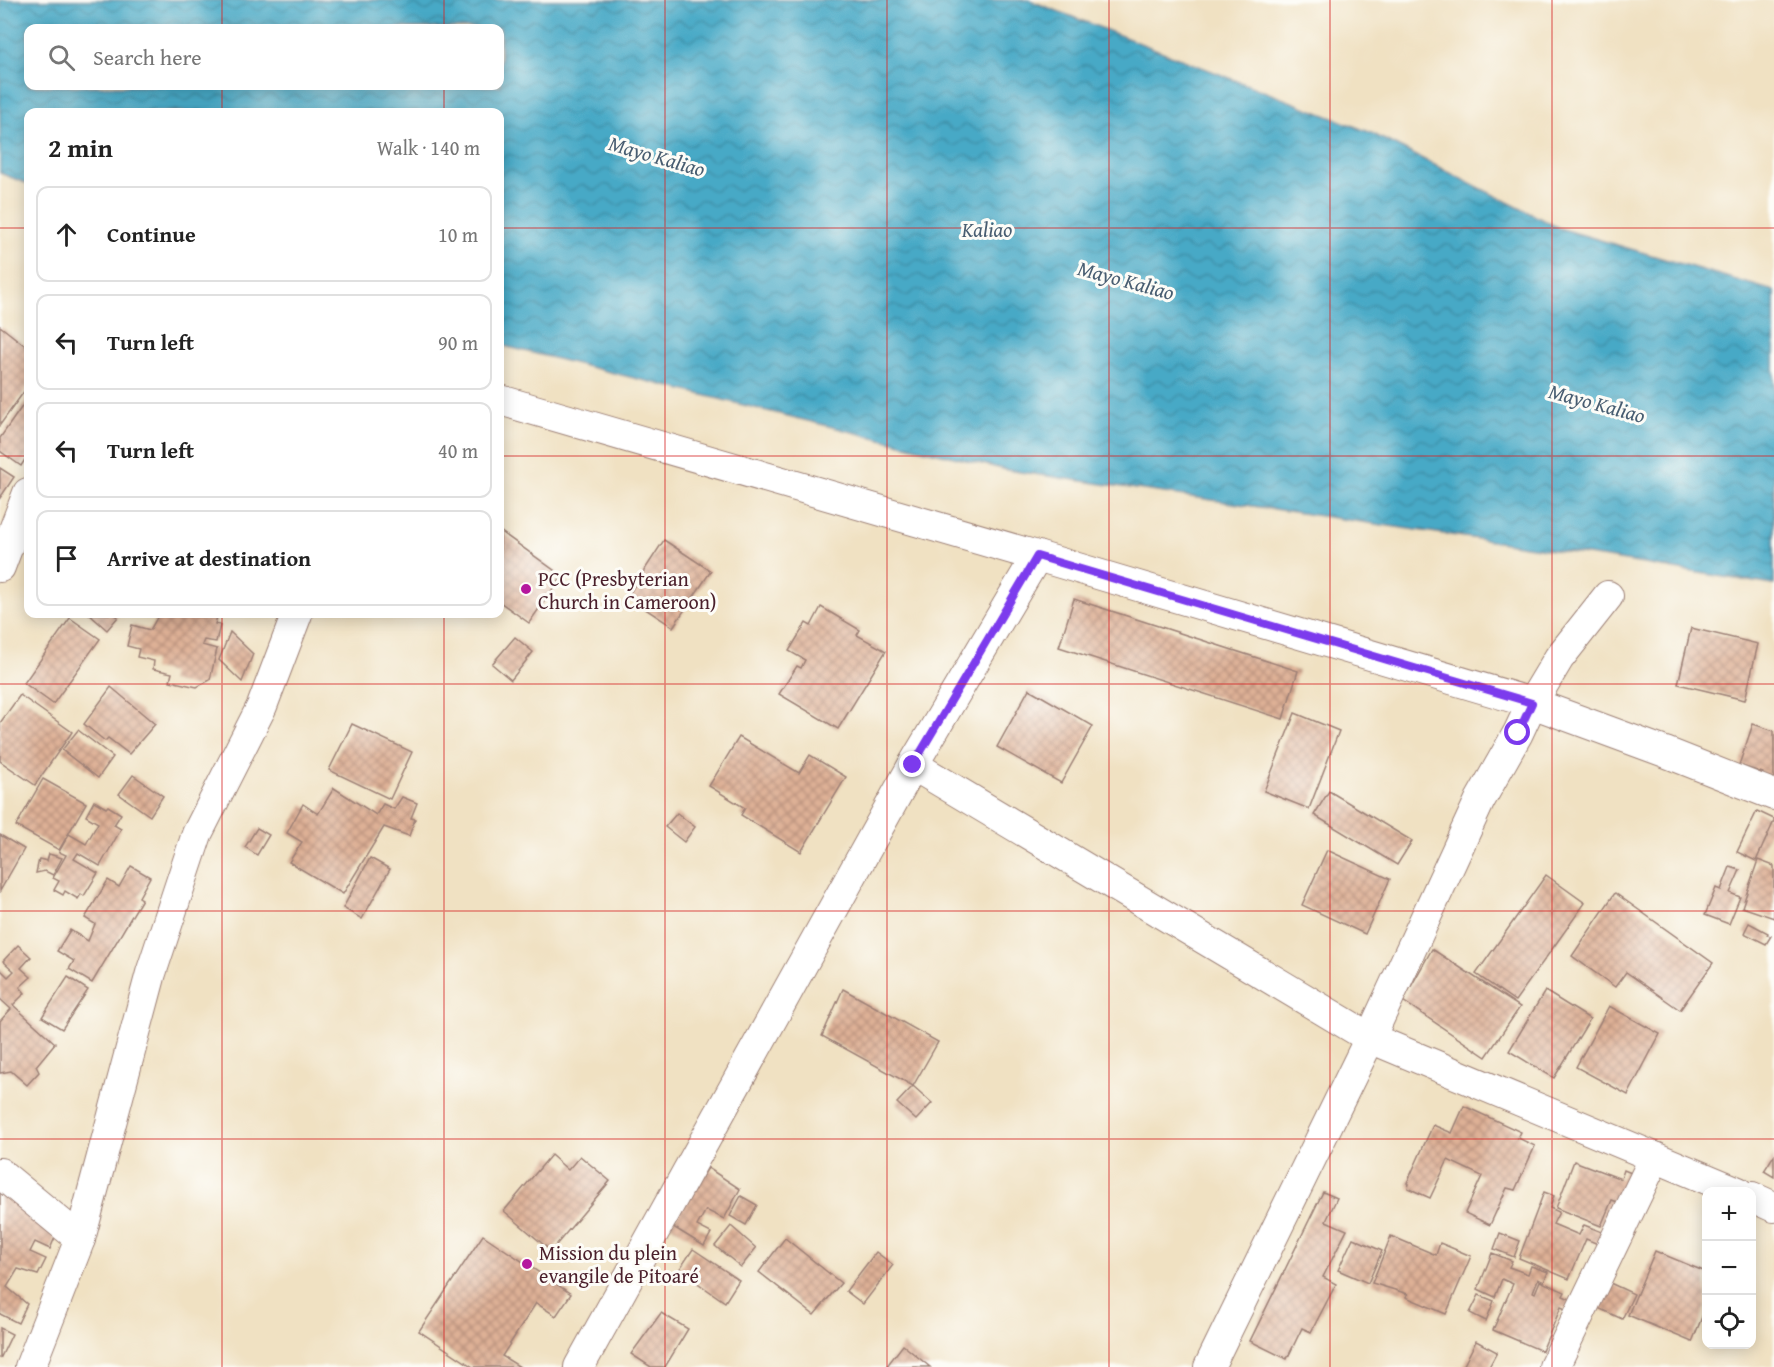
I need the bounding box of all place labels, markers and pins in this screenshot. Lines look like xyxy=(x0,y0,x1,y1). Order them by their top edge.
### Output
place label: PCC (Presbyterian Church in Cameroon) xyxy=(538,564,716,616)
marker: PCC (Presbyterian Church in Cameroon) xyxy=(519,582,533,596)
place label: Mission du plein evangile de Pitoaré xyxy=(539,1238,699,1290)
marker: Mission du plein evangile de Pitoaré xyxy=(520,1257,534,1271)

